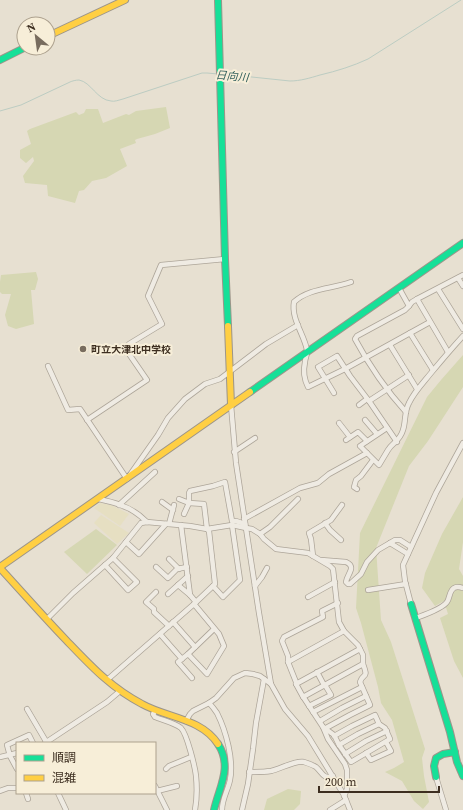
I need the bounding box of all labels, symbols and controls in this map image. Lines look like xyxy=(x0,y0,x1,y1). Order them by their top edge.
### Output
north arrow xyxy=(16,16,56,56)
text: N xyxy=(24,19,39,36)
water label: 日向川 xyxy=(215,68,250,85)
place label: 町立大津北中学校 xyxy=(91,343,171,356)
marker: 町立大津北中学校 xyxy=(78,344,88,354)
legend xyxy=(16,742,156,794)
text: 順調 xyxy=(52,750,76,766)
scale bar xyxy=(319,768,439,794)
text: 混雑 xyxy=(52,770,76,786)
text: 200 m xyxy=(325,774,357,790)

